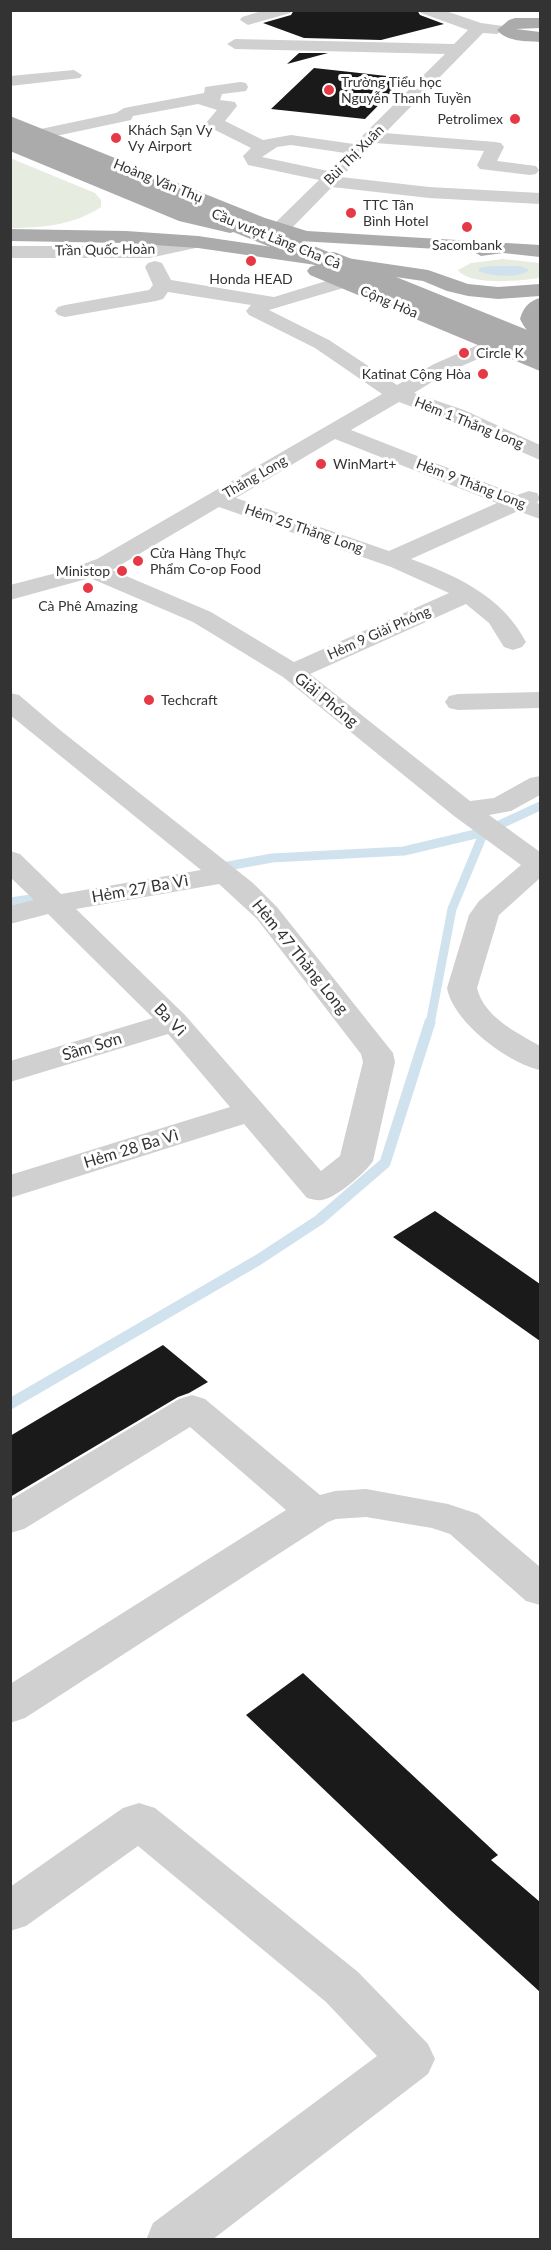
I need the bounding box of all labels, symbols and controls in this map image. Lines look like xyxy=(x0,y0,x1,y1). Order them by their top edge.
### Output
place label: Trường Tiểu học Nguyễn Thanh Tuyền xyxy=(341,74,471,106)
marker: Trường Tiểu học Nguyễn Thanh Tuyền xyxy=(322,83,336,97)
place label: Petrolimex xyxy=(437,111,503,127)
marker: Petrolimex xyxy=(508,112,522,126)
place label: Khách Sạn Vy Vy Airport xyxy=(128,122,212,154)
street label: Bùi Thị Xuân xyxy=(321,122,387,188)
marker: Khách Sạn Vy Vy Airport xyxy=(109,131,123,145)
street label: Hoàng Văn Thụ xyxy=(111,155,205,207)
place label: TTC Tân Bình Hotel xyxy=(363,197,428,230)
street label: Cầu vượt Lăng Cha Cả xyxy=(209,205,343,273)
marker: TTC Tân Bình Hotel xyxy=(344,206,358,220)
marker: Sacombank xyxy=(460,220,474,234)
place label: Sacombank xyxy=(432,237,502,253)
street label: Trần Quốc Hoàn xyxy=(55,241,155,259)
marker: Honda HEAD xyxy=(244,254,258,268)
place label: Honda HEAD xyxy=(209,271,293,287)
street label: Cộng Hòa xyxy=(358,282,420,322)
place label: Circle K xyxy=(476,345,524,361)
marker: Circle K xyxy=(457,346,471,360)
place label: Katinat Cộng Hòa xyxy=(362,366,471,382)
marker: Katinat Cộng Hòa xyxy=(476,367,490,381)
street label: Hẻm 1 Thăng Long xyxy=(412,393,526,453)
street label: Thăng Long xyxy=(220,452,290,502)
street label: Hẻm 9 Thăng Long xyxy=(414,455,528,513)
place label: WinMart+ xyxy=(333,456,396,472)
marker: WinMart+ xyxy=(314,457,328,471)
street label: Hẻm 25 Thăng Long xyxy=(243,501,365,557)
place label: Cửa Hàng Thực Phẩm Co-op Food xyxy=(150,545,261,578)
marker: Cửa Hàng Thực Phẩm Co-op Food xyxy=(131,554,145,568)
place label: Ministop xyxy=(56,563,110,579)
marker: Ministop xyxy=(115,564,129,578)
marker: Cà Phê Amazing xyxy=(81,581,95,595)
place label: Cà Phê Amazing xyxy=(38,598,138,614)
street label: Hẻm 9 Giải Phóng xyxy=(325,603,433,663)
street label: Giải Phóng xyxy=(290,669,362,731)
place label: Techcraft xyxy=(161,692,218,708)
marker: Techcraft xyxy=(142,693,156,707)
street label: Hẻm 27 Ba Vì xyxy=(90,871,190,907)
street label: Hẻm 47 Thăng Long xyxy=(248,896,352,1018)
street label: Ba Vì xyxy=(150,1000,190,1040)
street label: Sầm Sơn xyxy=(60,1029,124,1065)
street label: Hẻm 28 Ba Vì xyxy=(81,1126,181,1172)

